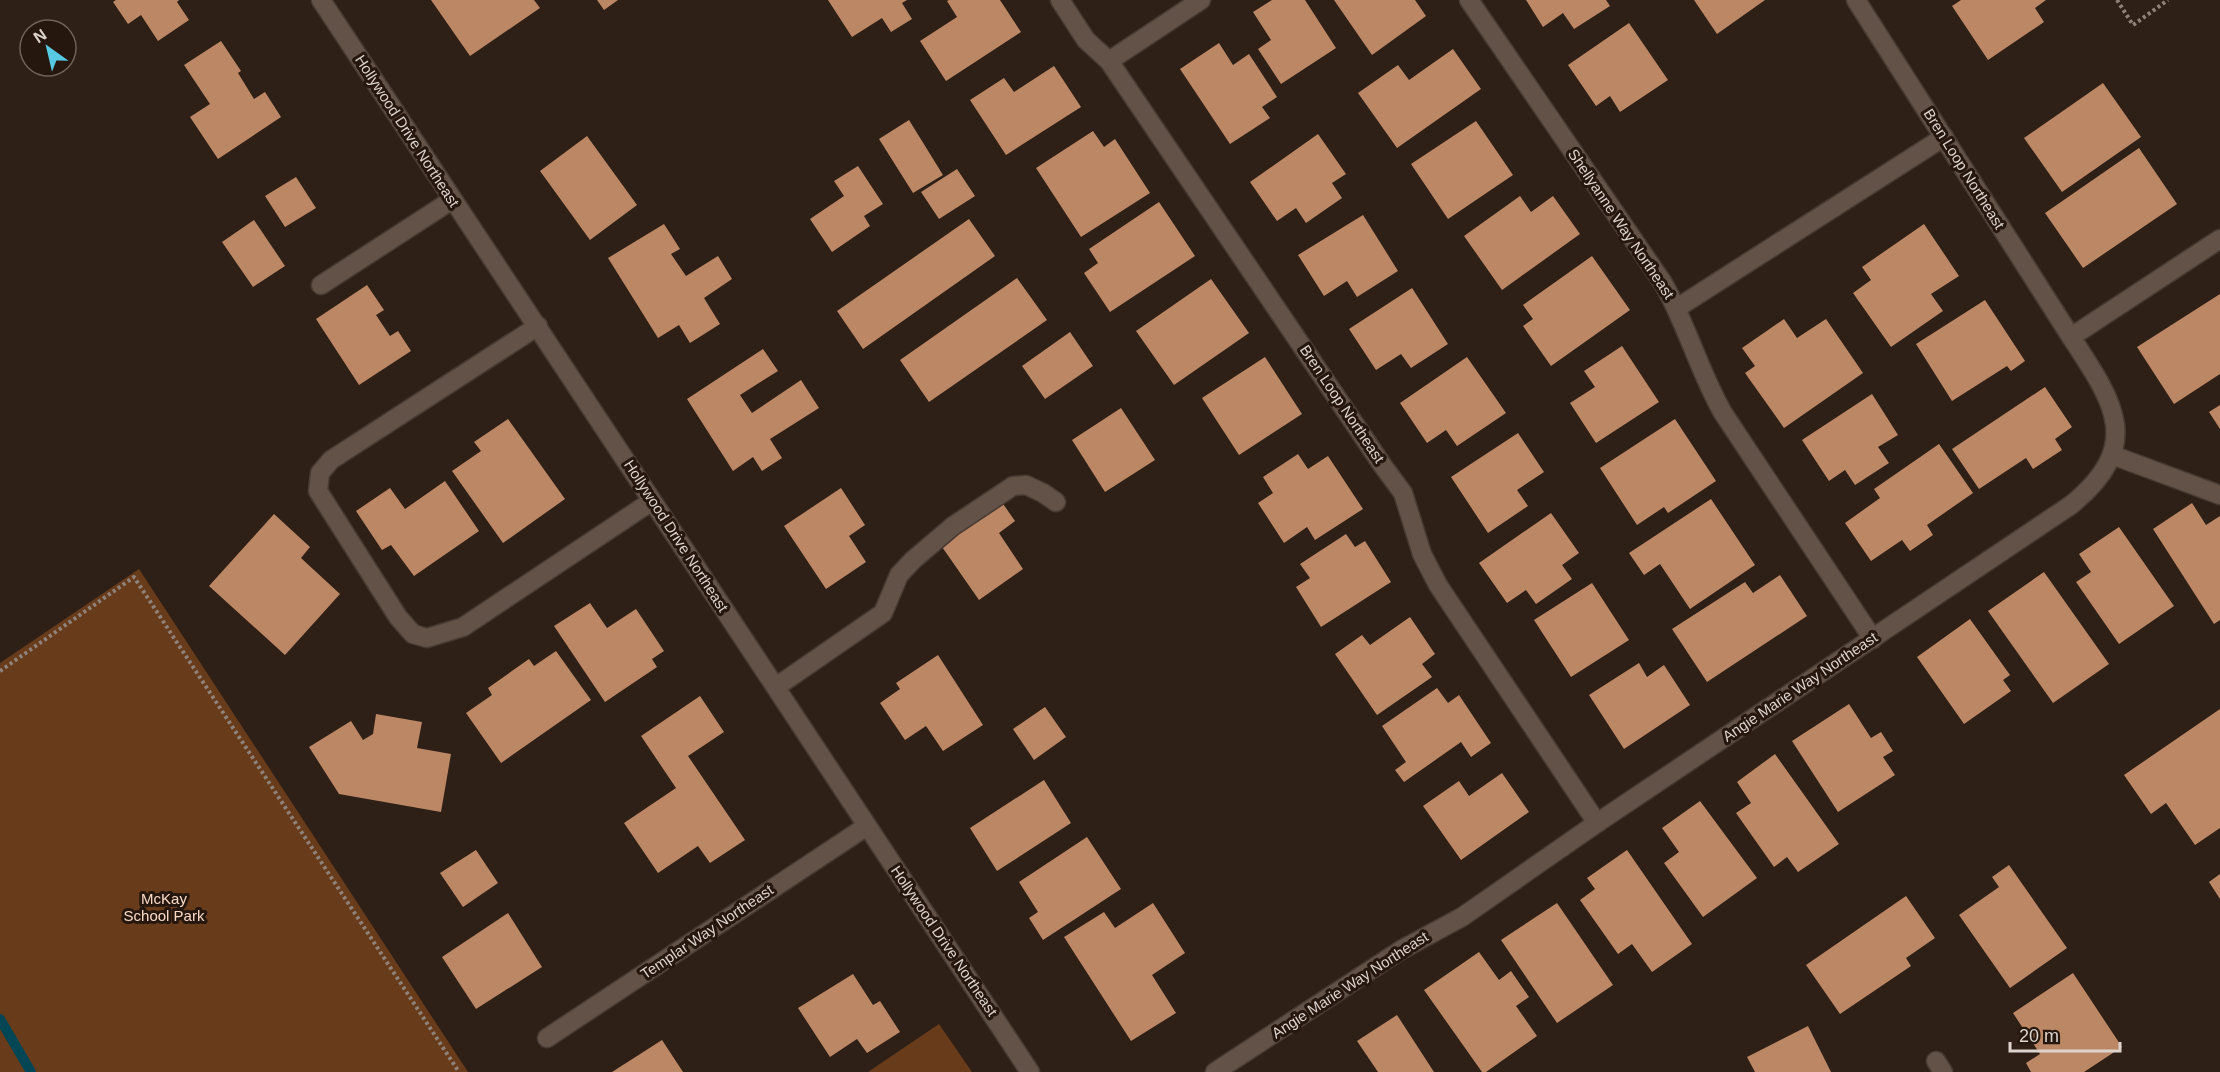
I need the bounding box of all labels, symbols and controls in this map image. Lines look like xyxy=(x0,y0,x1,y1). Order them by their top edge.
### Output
north arrow xyxy=(18,18,78,78)
text: N xyxy=(30,26,49,46)
street label: Hollywood Drive Northeast xyxy=(352,52,463,211)
street label: Bren Loop Northeast xyxy=(1921,106,2009,233)
street label: Shellyanne Way Northeast xyxy=(1565,146,1678,303)
street label: Bren Loop Northeast xyxy=(1297,342,1389,467)
street label: Hollywood Drive Northeast xyxy=(621,457,732,616)
street label: Angie Marie Way Northeast xyxy=(1719,628,1881,745)
street label: Hollywood Drive Northeast xyxy=(888,862,1002,1020)
street label: Templar Way Northeast xyxy=(637,880,777,982)
park label: McKay School Park xyxy=(124,890,205,924)
street label: Angie Marie Way Northeast xyxy=(1268,927,1432,1042)
scale bar xyxy=(2010,1015,2120,1053)
text: 20 m xyxy=(2019,1026,2059,1046)

